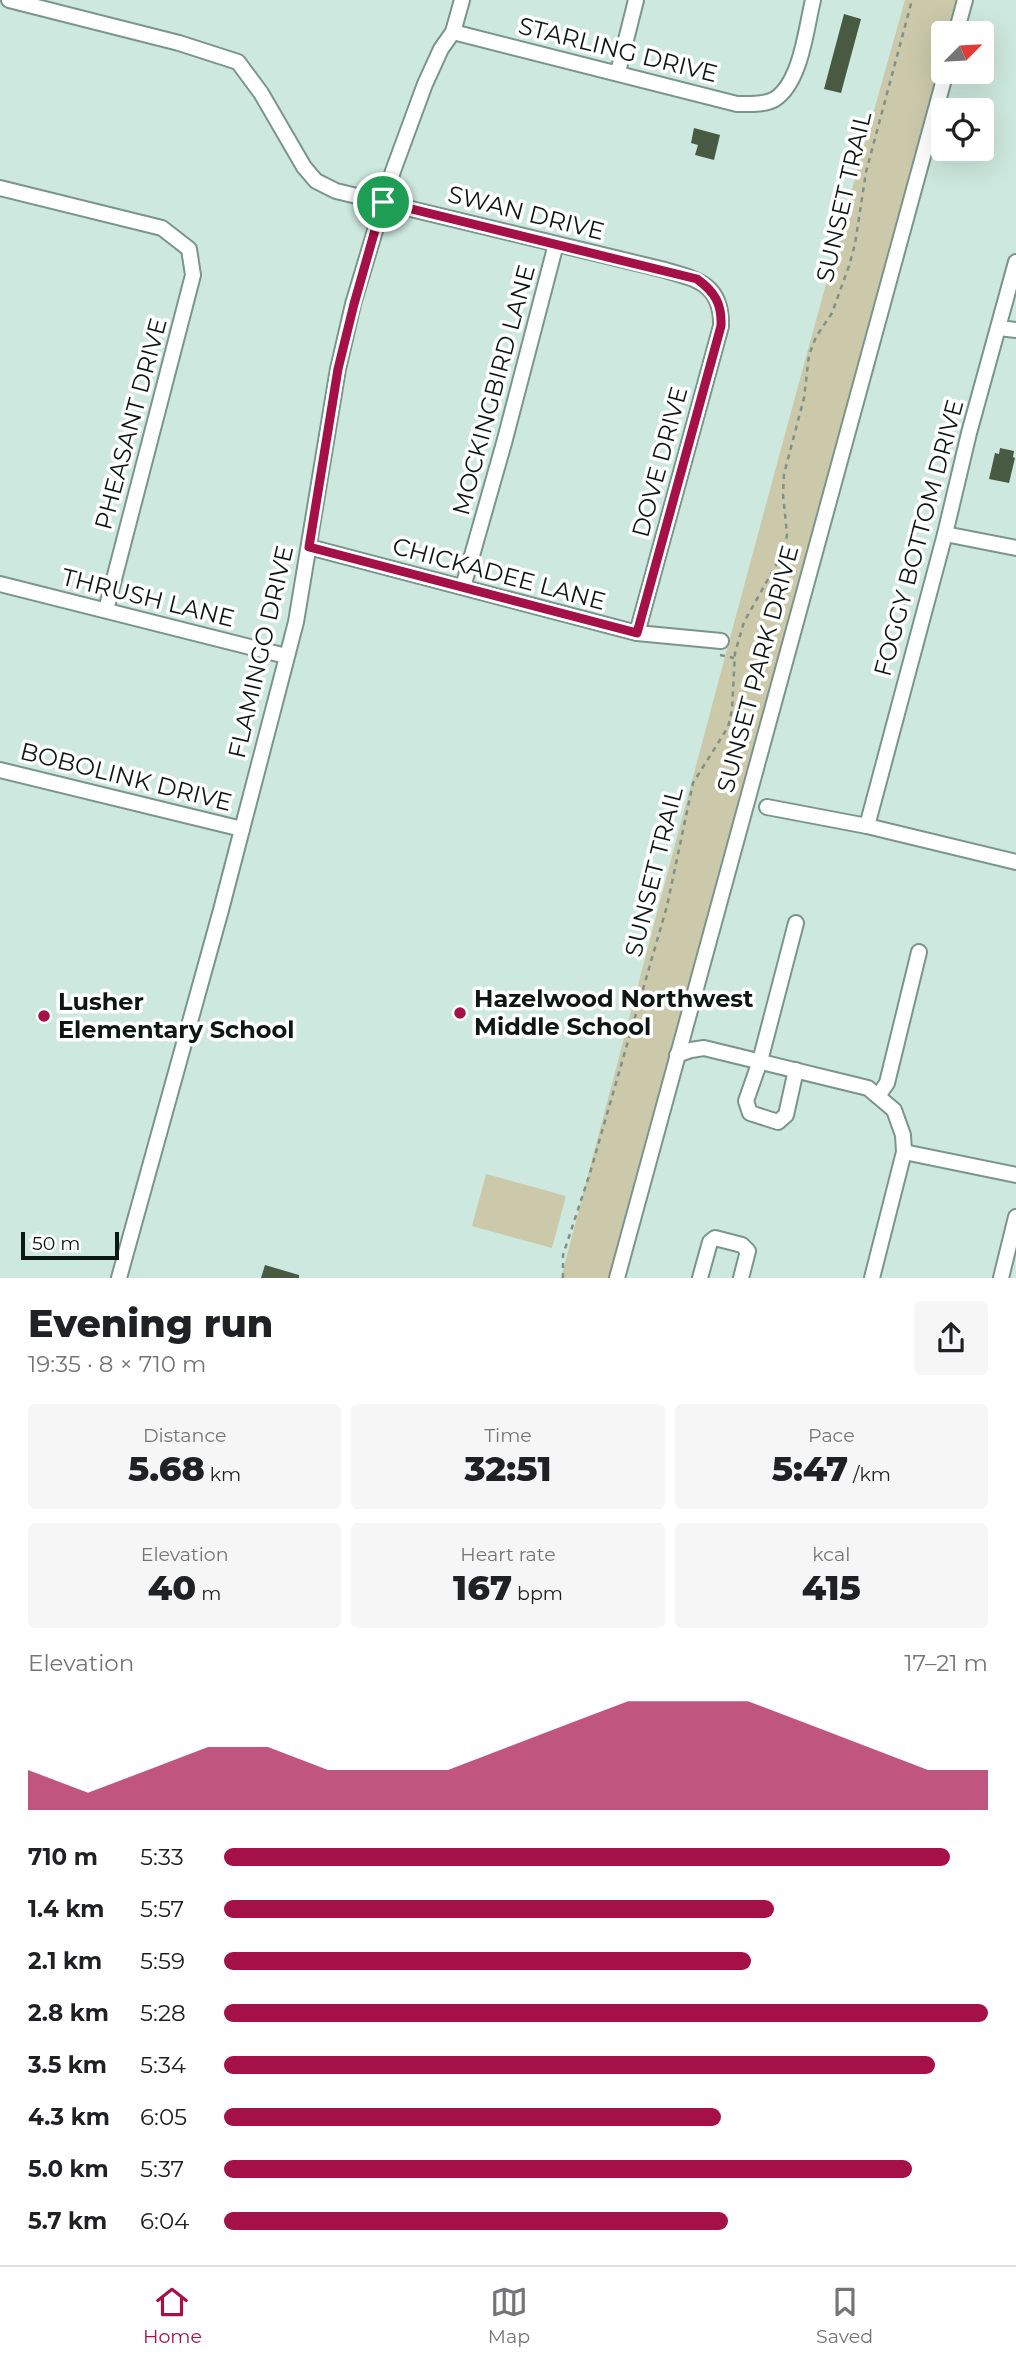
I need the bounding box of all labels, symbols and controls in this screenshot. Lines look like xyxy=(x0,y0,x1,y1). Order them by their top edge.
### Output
street label: STARLING DRIVE xyxy=(516,11,721,88)
north arrow xyxy=(931,21,994,84)
map controls xyxy=(931,21,994,161)
button: locate xyxy=(931,98,994,161)
street label: SUNSET TRAIL xyxy=(810,109,877,285)
pin xyxy=(353,172,413,232)
street label: SWAN DRIVE xyxy=(445,179,607,246)
icon: arrive xyxy=(364,183,402,221)
street label: MOCKINGBIRD LANE xyxy=(446,261,541,518)
street label: PHEASANT DRIVE xyxy=(88,315,173,533)
street label: DOVE DRIVE xyxy=(625,383,694,540)
street label: FOGGY BOTTOM DRIVE xyxy=(868,396,969,679)
street label: CHICKADEE LANE xyxy=(389,531,609,616)
street label: SUNSET PARK DRIVE xyxy=(711,542,804,796)
street label: FLAMINGO DRIVE xyxy=(222,543,299,761)
street label: THRUSH LANE xyxy=(59,562,238,633)
street label: BOBOLINK DRIVE xyxy=(17,736,235,817)
street label: SUNSET TRAIL xyxy=(618,784,689,960)
place label: Hazelwood Northwest Middle School xyxy=(474,984,754,1041)
place label: Lusher Elementary School xyxy=(58,987,295,1044)
marker: Hazelwood Northwest Middle School xyxy=(452,1005,468,1021)
marker: Lusher Elementary School xyxy=(36,1008,52,1024)
scale bar xyxy=(21,1229,119,1261)
text: 50 m xyxy=(32,1232,80,1255)
text: Evening run xyxy=(28,1300,273,1347)
button: share xyxy=(914,1301,988,1375)
text: 19:35 · 8 × 710 m xyxy=(28,1350,206,1378)
text: Distance xyxy=(143,1424,226,1447)
text: Time xyxy=(484,1424,532,1447)
text: Pace xyxy=(808,1424,855,1447)
text: 5.68 xyxy=(128,1447,205,1490)
text: 32:51 xyxy=(464,1447,552,1490)
text: 5:47 xyxy=(772,1447,848,1490)
text: km xyxy=(205,1463,241,1486)
text: /km xyxy=(848,1463,891,1486)
text: Elevation xyxy=(141,1543,229,1566)
text: Heart rate xyxy=(460,1543,556,1566)
text: kcal xyxy=(812,1543,850,1566)
text: 40 xyxy=(148,1566,196,1609)
text: 167 xyxy=(453,1566,512,1609)
text: 415 xyxy=(802,1566,861,1609)
text: m xyxy=(196,1582,221,1605)
text: bpm xyxy=(512,1582,563,1605)
text: Elevation xyxy=(28,1649,134,1677)
text: 17–21 m xyxy=(904,1649,988,1677)
text: 710 m xyxy=(28,1843,98,1871)
text: 5:33 xyxy=(140,1843,184,1871)
text: 1.4 km xyxy=(28,1895,105,1923)
text: 5:57 xyxy=(140,1895,184,1923)
text: 2.1 km xyxy=(28,1947,102,1975)
text: 5:59 xyxy=(140,1947,185,1975)
text: 2.8 km xyxy=(28,1999,109,2027)
text: 5:28 xyxy=(140,1999,186,2027)
text: 3.5 km xyxy=(28,2051,107,2079)
text: 5:34 xyxy=(140,2051,186,2079)
text: 4.3 km xyxy=(28,2103,110,2131)
text: 6:05 xyxy=(140,2103,187,2131)
text: 5.0 km xyxy=(28,2155,109,2183)
text: 5:37 xyxy=(140,2155,184,2183)
text: 5.7 km xyxy=(28,2207,107,2235)
text: 6:04 xyxy=(140,2207,189,2235)
tab: Home xyxy=(143,2283,202,2348)
tab: Map xyxy=(488,2283,530,2348)
tab: Saved xyxy=(816,2283,873,2348)

